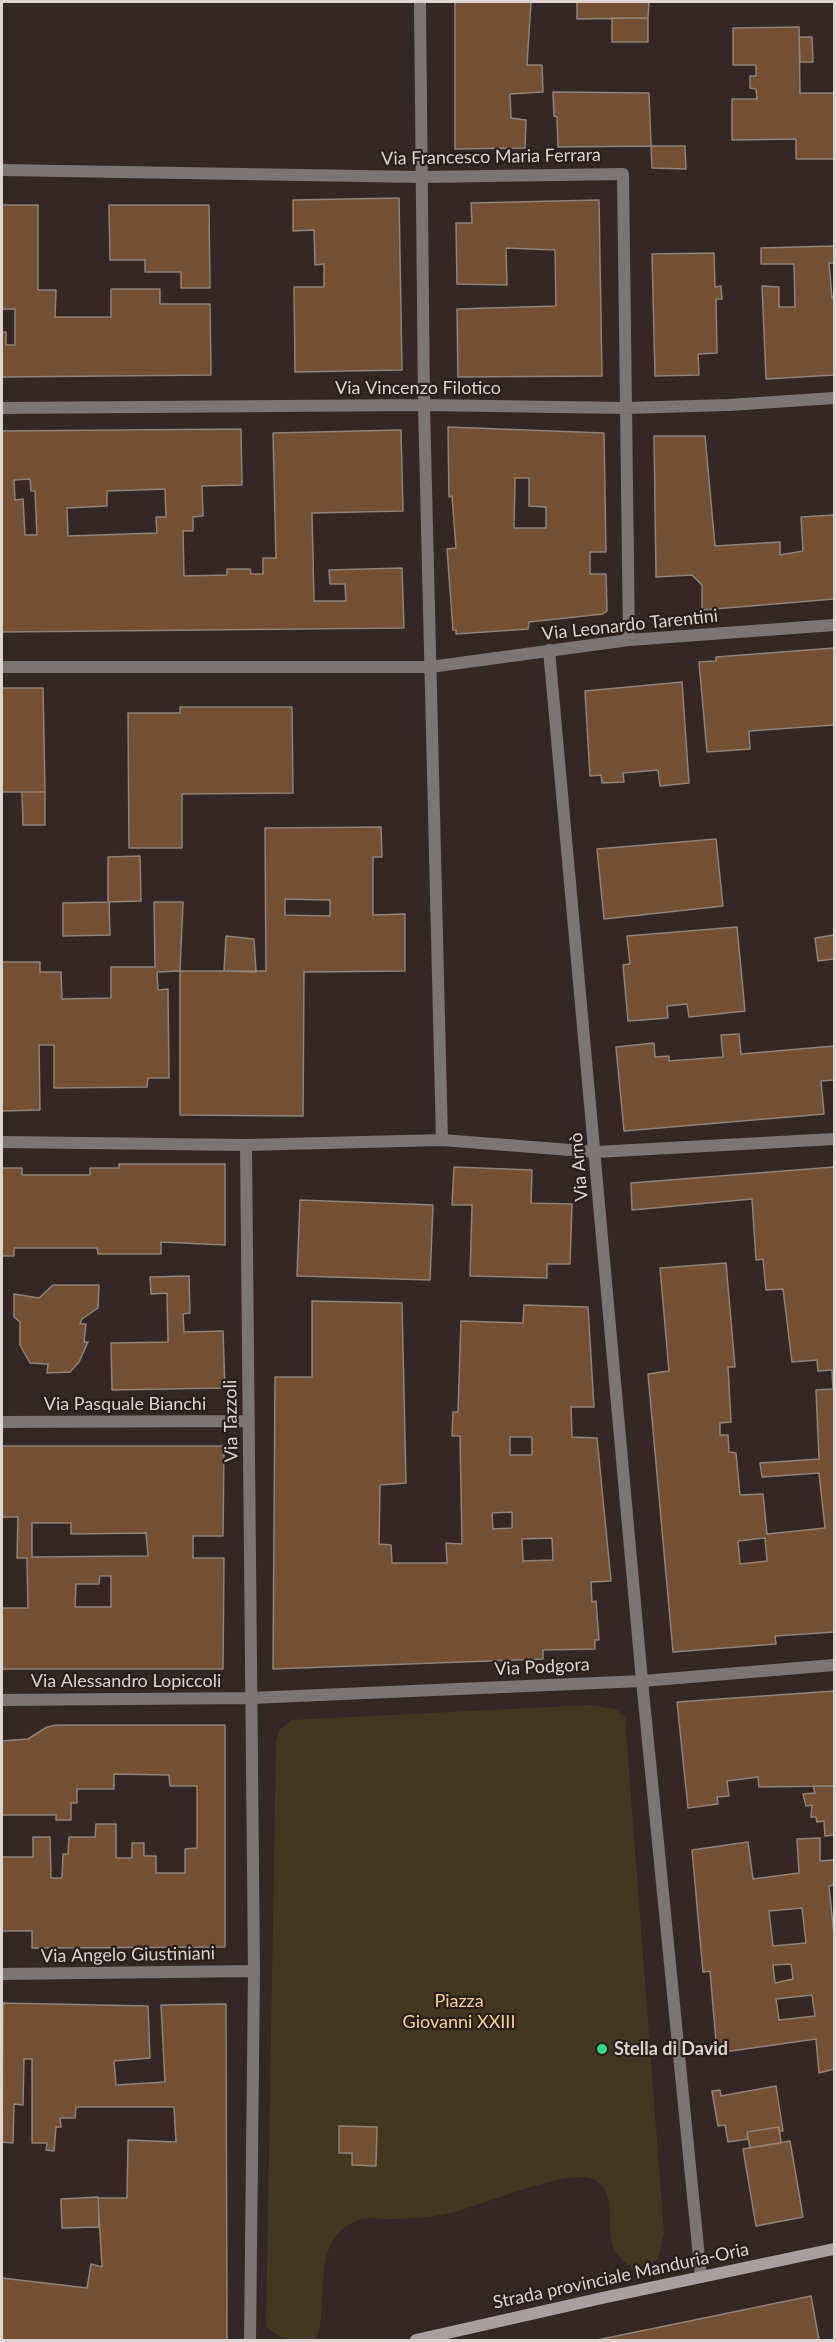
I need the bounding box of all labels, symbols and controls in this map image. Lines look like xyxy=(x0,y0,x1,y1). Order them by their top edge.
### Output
street label: Via Francesco Maria Ferrara xyxy=(381,144,601,170)
street label: Via Vincenzo Filotico xyxy=(335,377,501,399)
street label: Via Leonardo Tarentini xyxy=(541,605,719,645)
street label: Via Arnò xyxy=(565,1132,593,1202)
street label: Via Tazzoli xyxy=(219,1380,243,1462)
street label: Via Pasquale Bianchi xyxy=(44,1393,206,1415)
street label: Via Podgora xyxy=(494,1654,590,1680)
street label: Via Alessandro Lopiccoli xyxy=(31,1670,221,1692)
street label: Via Angelo Giustiniani xyxy=(41,1943,215,1967)
park label: Piazza Giovanni XXIII xyxy=(403,1990,515,2032)
place label: Stella di David xyxy=(614,2038,728,2060)
marker: Stella di David xyxy=(595,2042,609,2056)
street label: Strada provinciale Manduria-Oria xyxy=(491,2238,751,2314)

